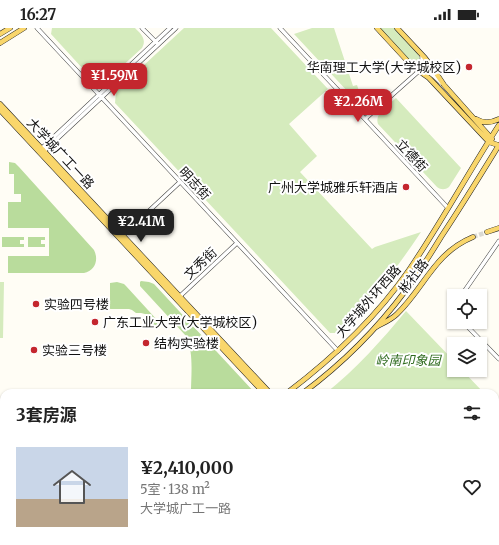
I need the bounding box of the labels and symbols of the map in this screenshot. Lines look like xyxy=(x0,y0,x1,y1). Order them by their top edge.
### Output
place label: 华南理工大学(大学城校区) xyxy=(307,59,461,76)
marker: 华南理工大学(大学城校区) xyxy=(464,62,474,72)
pin: ¥1.59M xyxy=(81,63,147,97)
pin: ¥2.26M xyxy=(325,89,391,123)
street label: 大学城广工一路 xyxy=(23,114,98,192)
street label: 立德街 xyxy=(392,135,431,175)
street label: 明志街 xyxy=(175,163,214,203)
place label: 广州大学城雅乐轩酒店 xyxy=(268,179,398,196)
marker: 广州大学城雅乐轩酒店 xyxy=(401,182,411,192)
pin: ¥2.41M xyxy=(108,209,174,243)
street label: 文秀街 xyxy=(180,244,220,283)
street label: 彬社路 xyxy=(395,256,432,297)
street label: 大学城外环西路 xyxy=(332,261,405,341)
place label: 实验四号楼 xyxy=(44,296,109,313)
marker: 实验四号楼 xyxy=(31,299,41,309)
place label: 广东工业大学(大学城校区) xyxy=(103,314,257,331)
marker: 广东工业大学(大学城校区) xyxy=(90,317,100,327)
place label: 结构实验楼 xyxy=(154,335,219,352)
marker: 结构实验楼 xyxy=(141,338,151,348)
place label: 实验三号楼 xyxy=(42,342,107,359)
marker: 实验三号楼 xyxy=(29,345,39,355)
park label: 岭南印象园 xyxy=(375,352,442,369)

